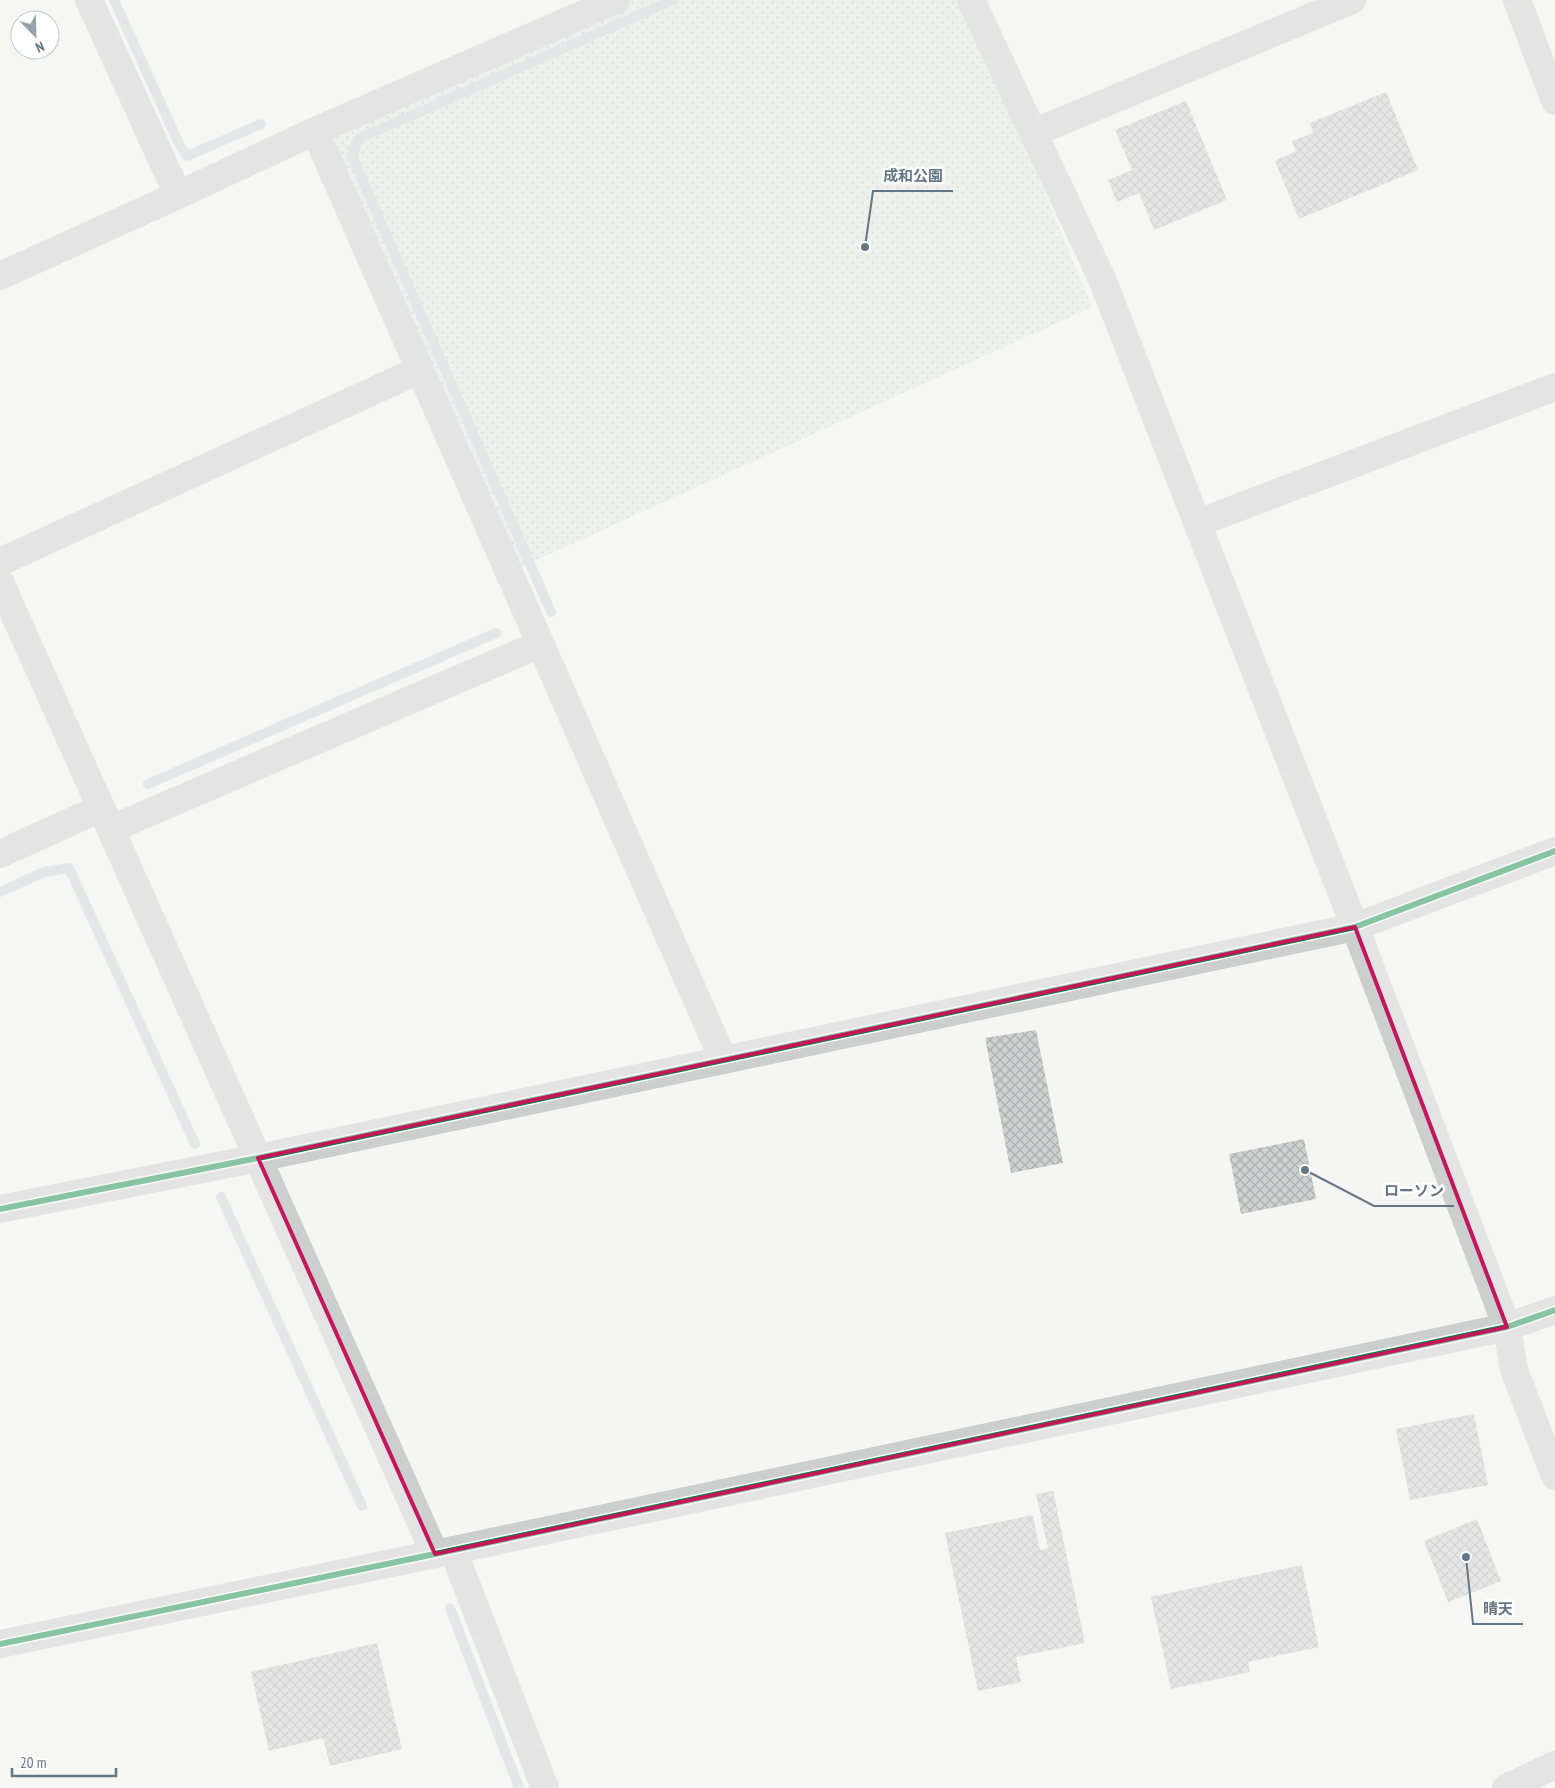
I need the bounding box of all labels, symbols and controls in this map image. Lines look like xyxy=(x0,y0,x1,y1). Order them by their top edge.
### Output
north arrow xyxy=(10,10,60,60)
text: N xyxy=(33,37,47,57)
callout: 成和公園 xyxy=(873,161,953,191)
text: 成和公園 xyxy=(883,166,943,185)
callout: ローソン xyxy=(1374,1176,1454,1206)
text: ローソン xyxy=(1384,1181,1444,1200)
callout: 晴天 xyxy=(1473,1594,1523,1624)
text: 晴天 xyxy=(1483,1599,1513,1618)
scale bar xyxy=(12,1746,116,1778)
text: 20 m xyxy=(20,1753,46,1772)

